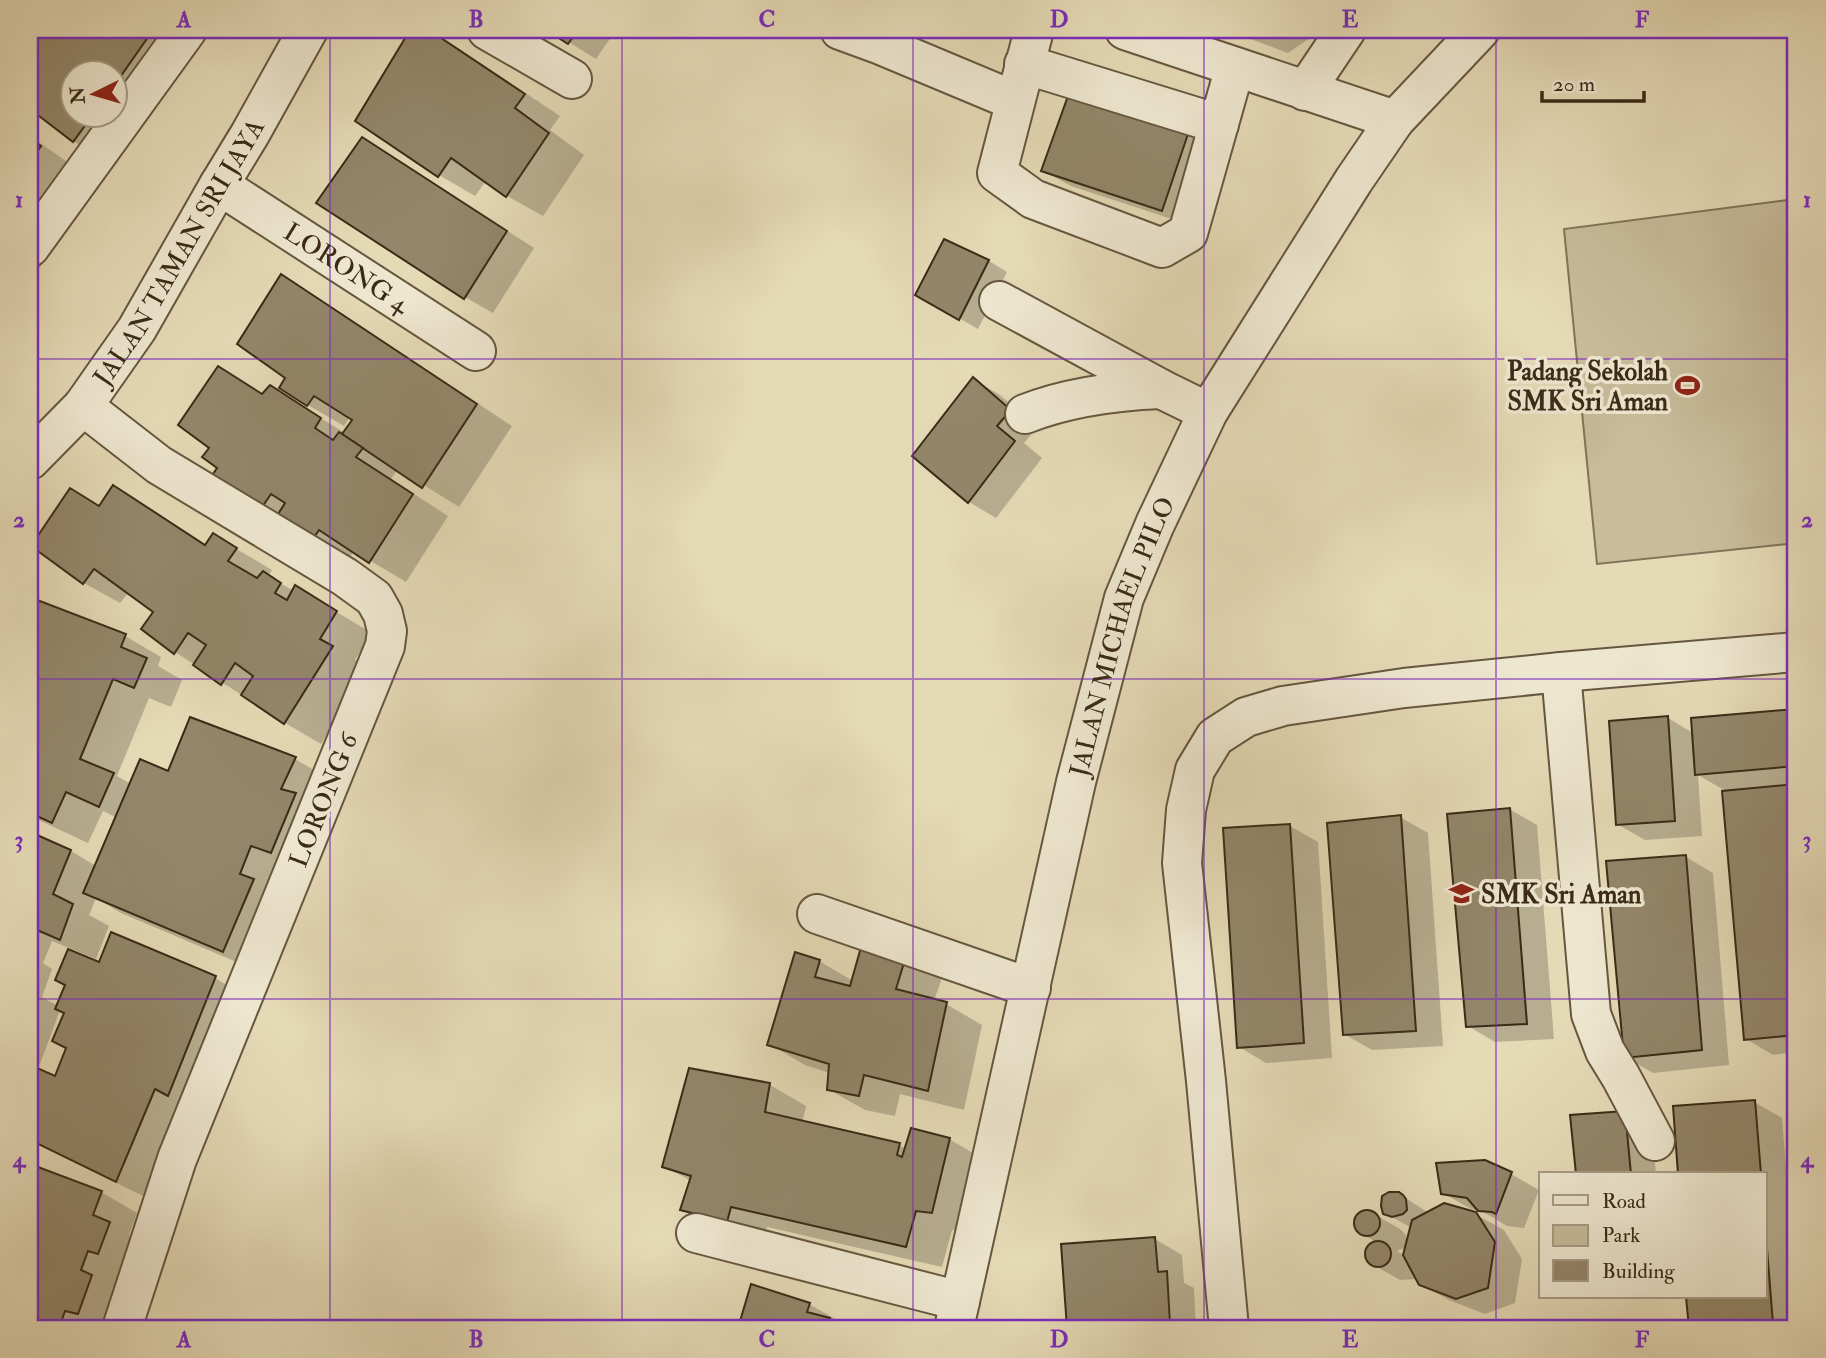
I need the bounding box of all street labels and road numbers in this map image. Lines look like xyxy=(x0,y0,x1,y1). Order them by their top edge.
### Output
street label: JALAN TAMAN SRI JAYA xyxy=(86,113,272,393)
street label: LORONG 4 xyxy=(277,216,416,321)
street label: JALAN MICHAEL PILO xyxy=(1063,492,1183,781)
street label: LORONG 6 xyxy=(283,727,366,872)

